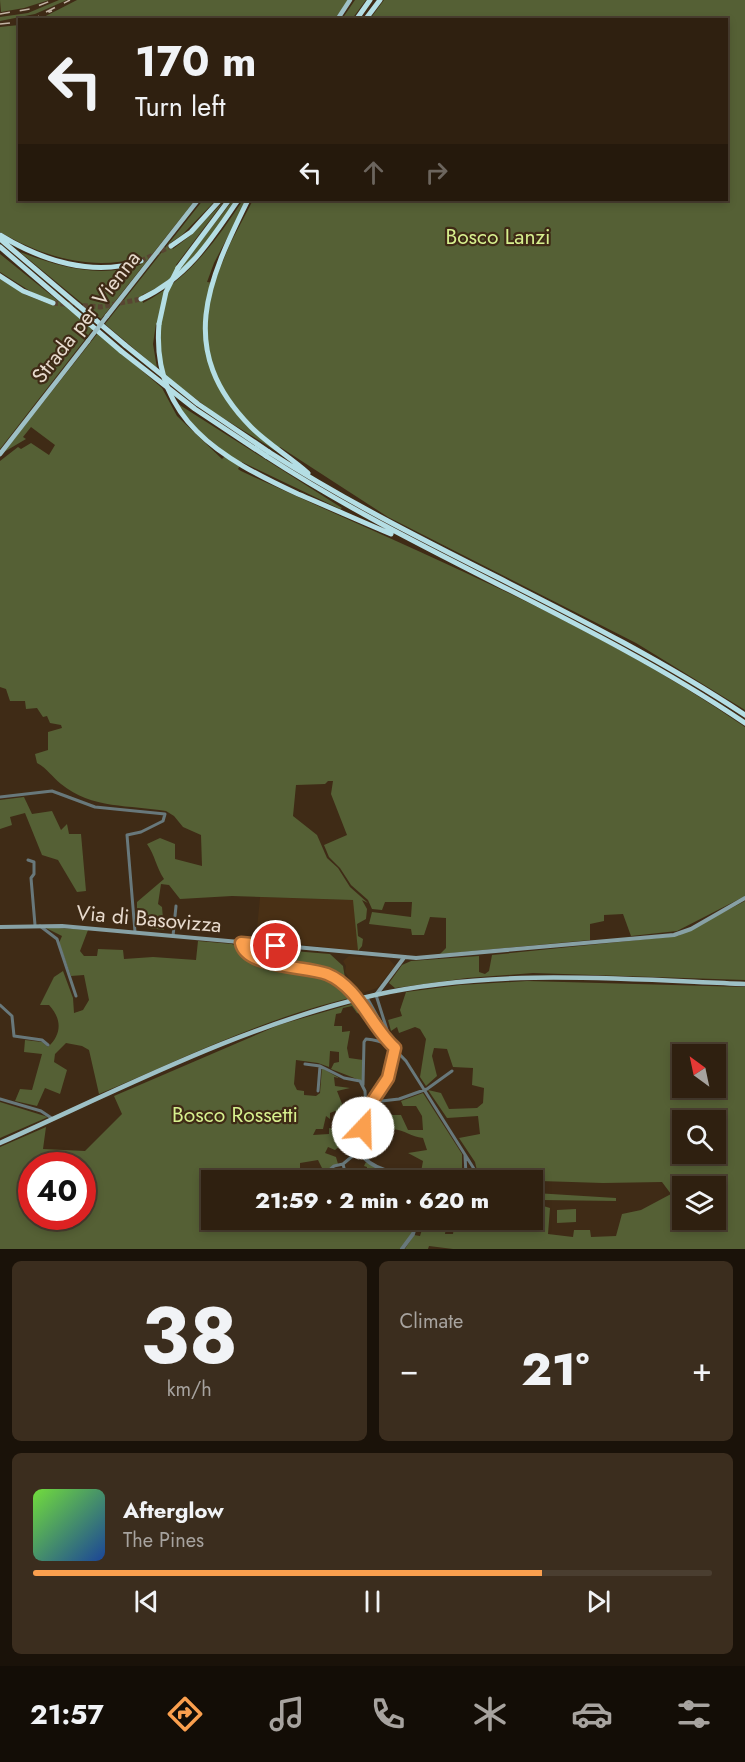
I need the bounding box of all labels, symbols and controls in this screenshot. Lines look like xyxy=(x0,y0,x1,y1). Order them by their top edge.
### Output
text: 170 m xyxy=(135,31,257,92)
icon: left xyxy=(36,42,114,120)
text: Turn left xyxy=(135,87,225,126)
icon: left xyxy=(294,156,327,189)
icon: ahead xyxy=(357,156,390,189)
icon: right xyxy=(420,156,453,189)
park label: Bosco Lanzi xyxy=(445,222,551,252)
street label: Strada per Vienna xyxy=(25,244,147,390)
street label: Via di Basovizza xyxy=(75,898,223,940)
pin xyxy=(250,920,301,971)
icon: arrive xyxy=(259,929,292,962)
north arrow xyxy=(672,1044,726,1098)
map controls xyxy=(672,1044,726,1230)
position arrow xyxy=(331,1096,395,1160)
park label: Bosco Rossetti xyxy=(172,1100,298,1130)
button: search xyxy=(672,1110,726,1164)
speed limit sign: 40 xyxy=(18,1152,96,1230)
button: layers xyxy=(672,1176,726,1230)
text: 21:59 · 2 min · 620 m xyxy=(255,1184,489,1216)
text: 38 xyxy=(141,1280,238,1392)
text: Climate xyxy=(400,1307,463,1336)
text: 21° xyxy=(521,1337,589,1402)
text: − xyxy=(400,1346,419,1393)
text: + xyxy=(692,1346,712,1393)
text: km/h xyxy=(167,1375,212,1404)
text: Afterglow xyxy=(123,1494,224,1526)
text: The Pines xyxy=(123,1526,204,1555)
icon: previous xyxy=(130,1585,163,1618)
icon: pause xyxy=(356,1585,389,1618)
icon: next xyxy=(582,1585,615,1618)
icon: directions xyxy=(164,1693,206,1735)
icon: music xyxy=(266,1693,308,1735)
icon: phone xyxy=(367,1693,409,1735)
icon: climate xyxy=(469,1693,511,1735)
icon: car xyxy=(571,1693,613,1735)
icon: filters xyxy=(673,1693,715,1735)
text: 21:57 xyxy=(30,1695,104,1734)

